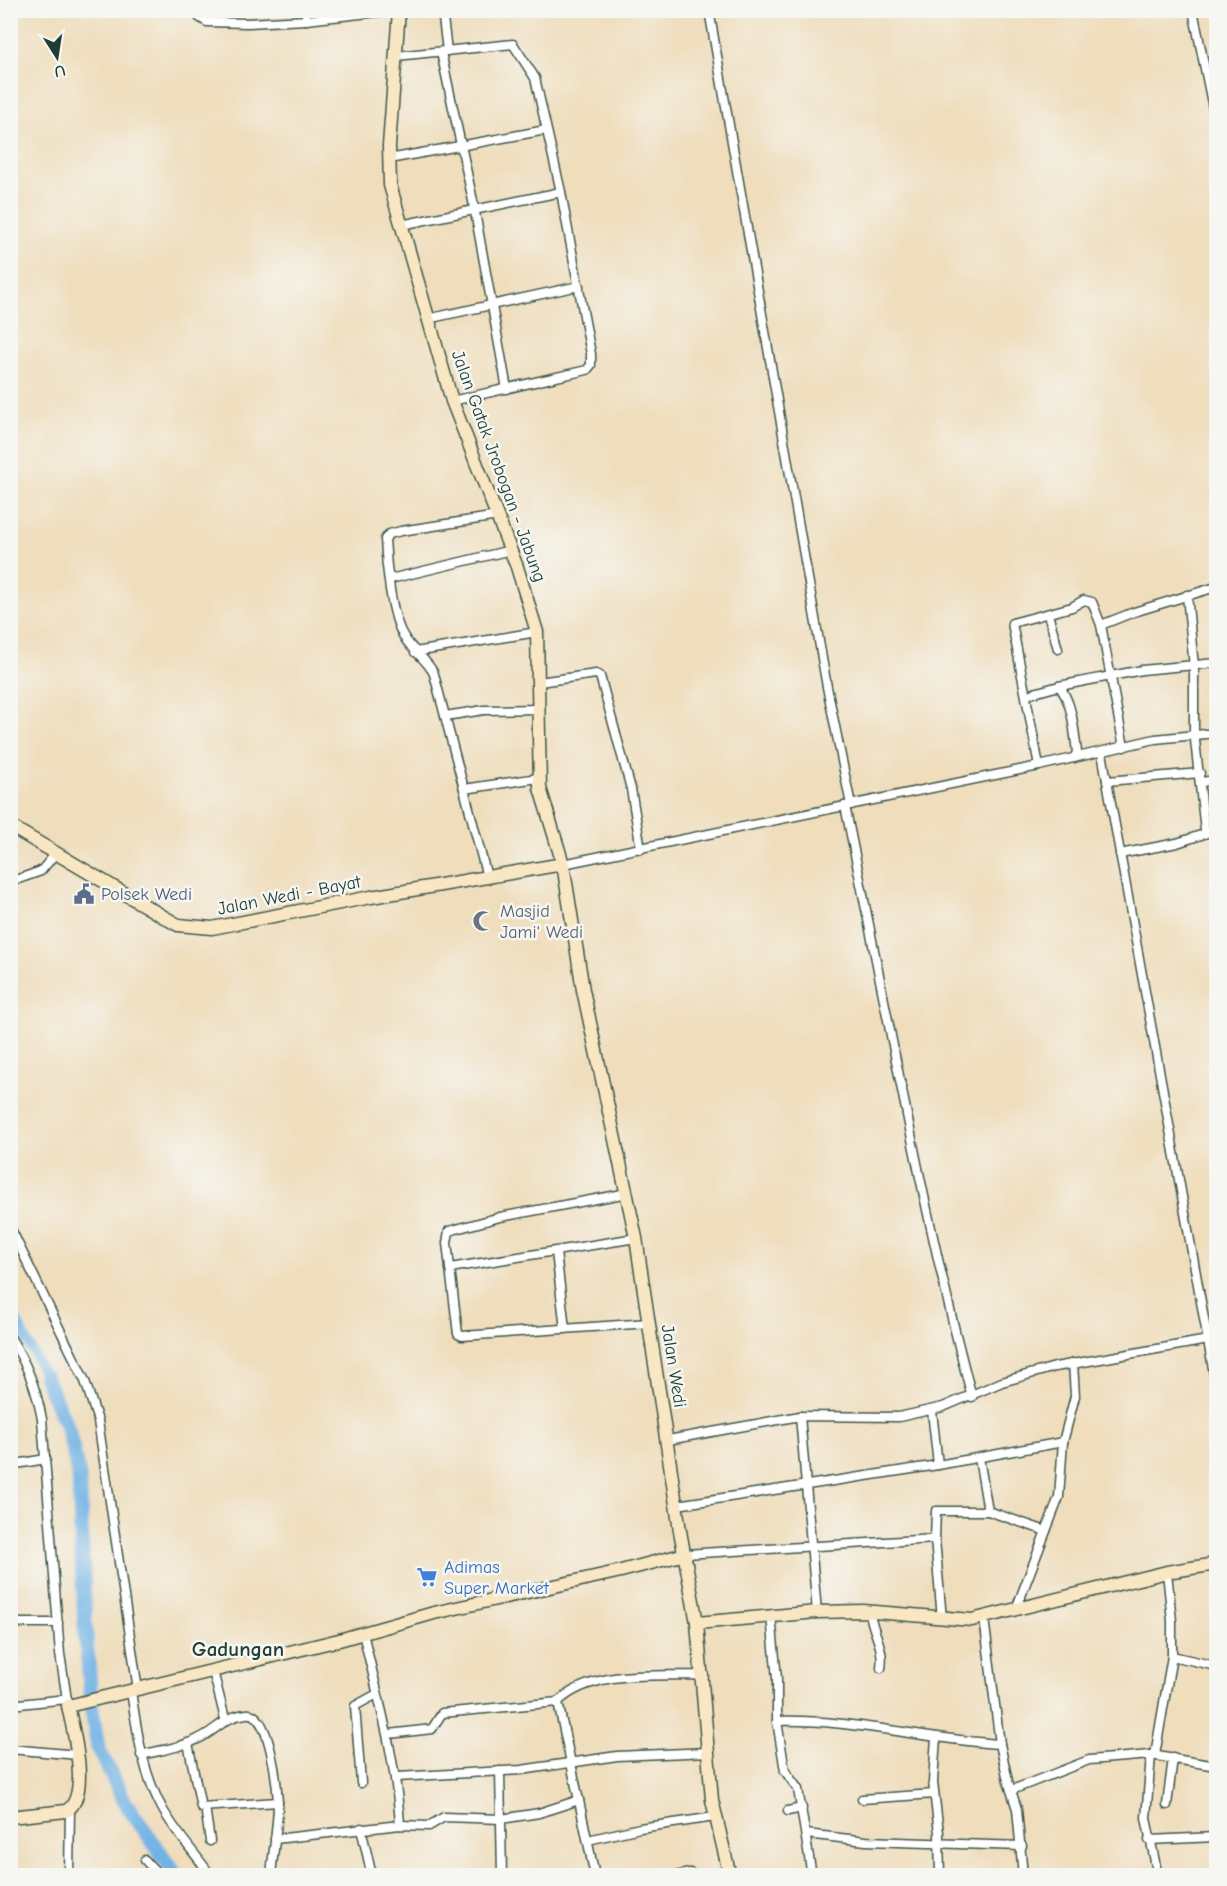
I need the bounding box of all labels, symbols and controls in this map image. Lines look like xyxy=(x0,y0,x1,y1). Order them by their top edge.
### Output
north arrow xyxy=(27,27,87,87)
text: U xyxy=(53,61,67,81)
street label: Jalan Gatak Jrobogan - Jabung xyxy=(447,347,550,585)
street label: Jalan Wedi - Bayat xyxy=(216,871,363,920)
public building icon: Polsek Wedi xyxy=(72,882,96,906)
place label: Polsek Wedi xyxy=(101,884,192,905)
place label: Masjid Jami' Wedi xyxy=(500,901,583,943)
mosque icon: Masjid Jami' Wedi xyxy=(471,909,495,933)
street label: Jalan Wedi xyxy=(657,1323,690,1409)
place label: Adimas Super Market xyxy=(444,1557,550,1599)
supermarket icon: Adimas Super Market xyxy=(415,1565,439,1589)
district label: Gadungan xyxy=(192,1637,284,1661)

